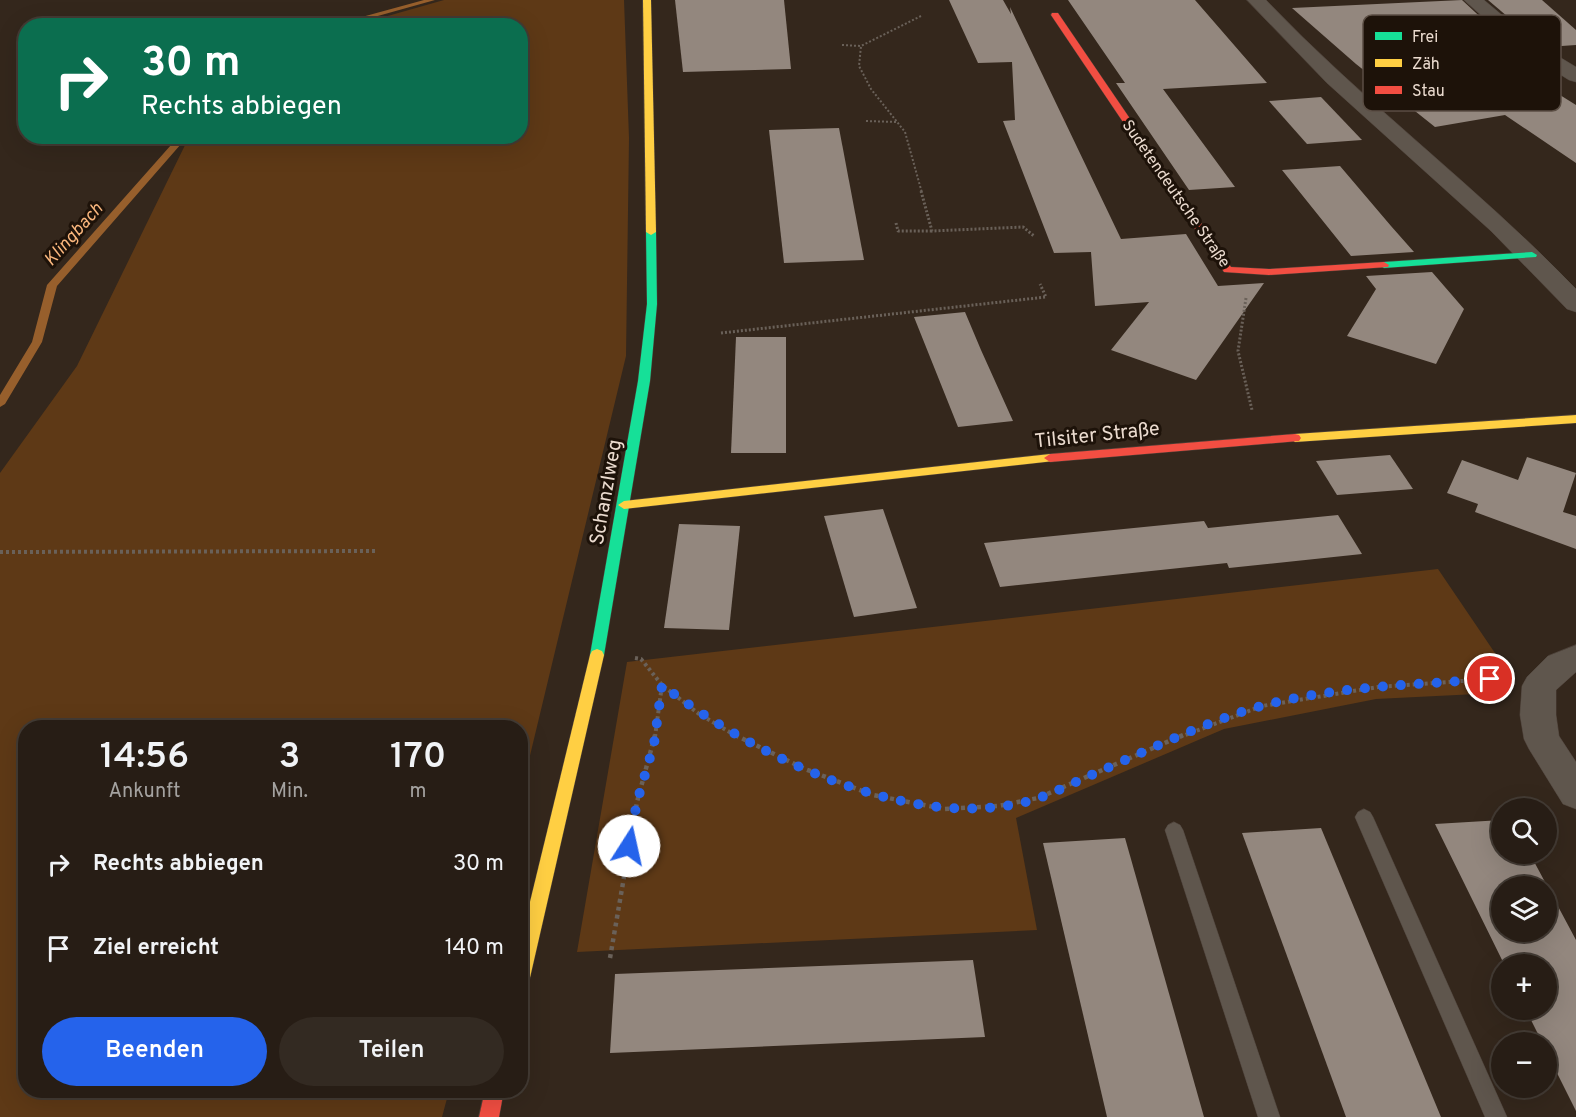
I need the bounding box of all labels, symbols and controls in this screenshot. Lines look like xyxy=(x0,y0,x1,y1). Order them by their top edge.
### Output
legend xyxy=(1363,15,1561,111)
text: Frei xyxy=(1412,28,1438,48)
text: 30 m xyxy=(141,38,240,91)
icon: right xyxy=(42,42,120,120)
text: Zäh xyxy=(1412,55,1440,75)
text: Stau xyxy=(1412,82,1445,102)
text: Rechts abbiegen xyxy=(141,90,342,124)
street label: Sudetendeutsche Straße xyxy=(1117,116,1234,272)
water label: Klingbach xyxy=(40,198,109,272)
street label: Tilsiter Straße xyxy=(1033,417,1161,455)
street label: Schanzlweg xyxy=(585,437,629,547)
pin xyxy=(1464,653,1515,704)
icon: arrive xyxy=(1473,662,1506,695)
text: 14:56 xyxy=(100,735,189,781)
text: 3 xyxy=(279,735,300,781)
text: 170 xyxy=(390,735,446,781)
text: Ankunft xyxy=(108,779,181,805)
text: Min. xyxy=(271,779,308,805)
text: m xyxy=(410,779,426,805)
map controls xyxy=(1491,798,1557,1098)
button: search xyxy=(1491,798,1557,864)
position arrow xyxy=(597,814,661,878)
icon: right xyxy=(42,848,75,881)
text: Rechts abbiegen xyxy=(93,851,264,878)
text: 30 m xyxy=(453,851,504,878)
button: layers xyxy=(1491,876,1557,942)
icon: arrive xyxy=(42,932,75,965)
text: Ziel erreicht xyxy=(93,935,219,962)
text: 140 m xyxy=(445,935,504,962)
button: + xyxy=(1491,954,1557,1020)
button: Beenden xyxy=(42,1017,267,1086)
button: Teilen xyxy=(279,1017,504,1086)
button: − xyxy=(1491,1032,1557,1098)

